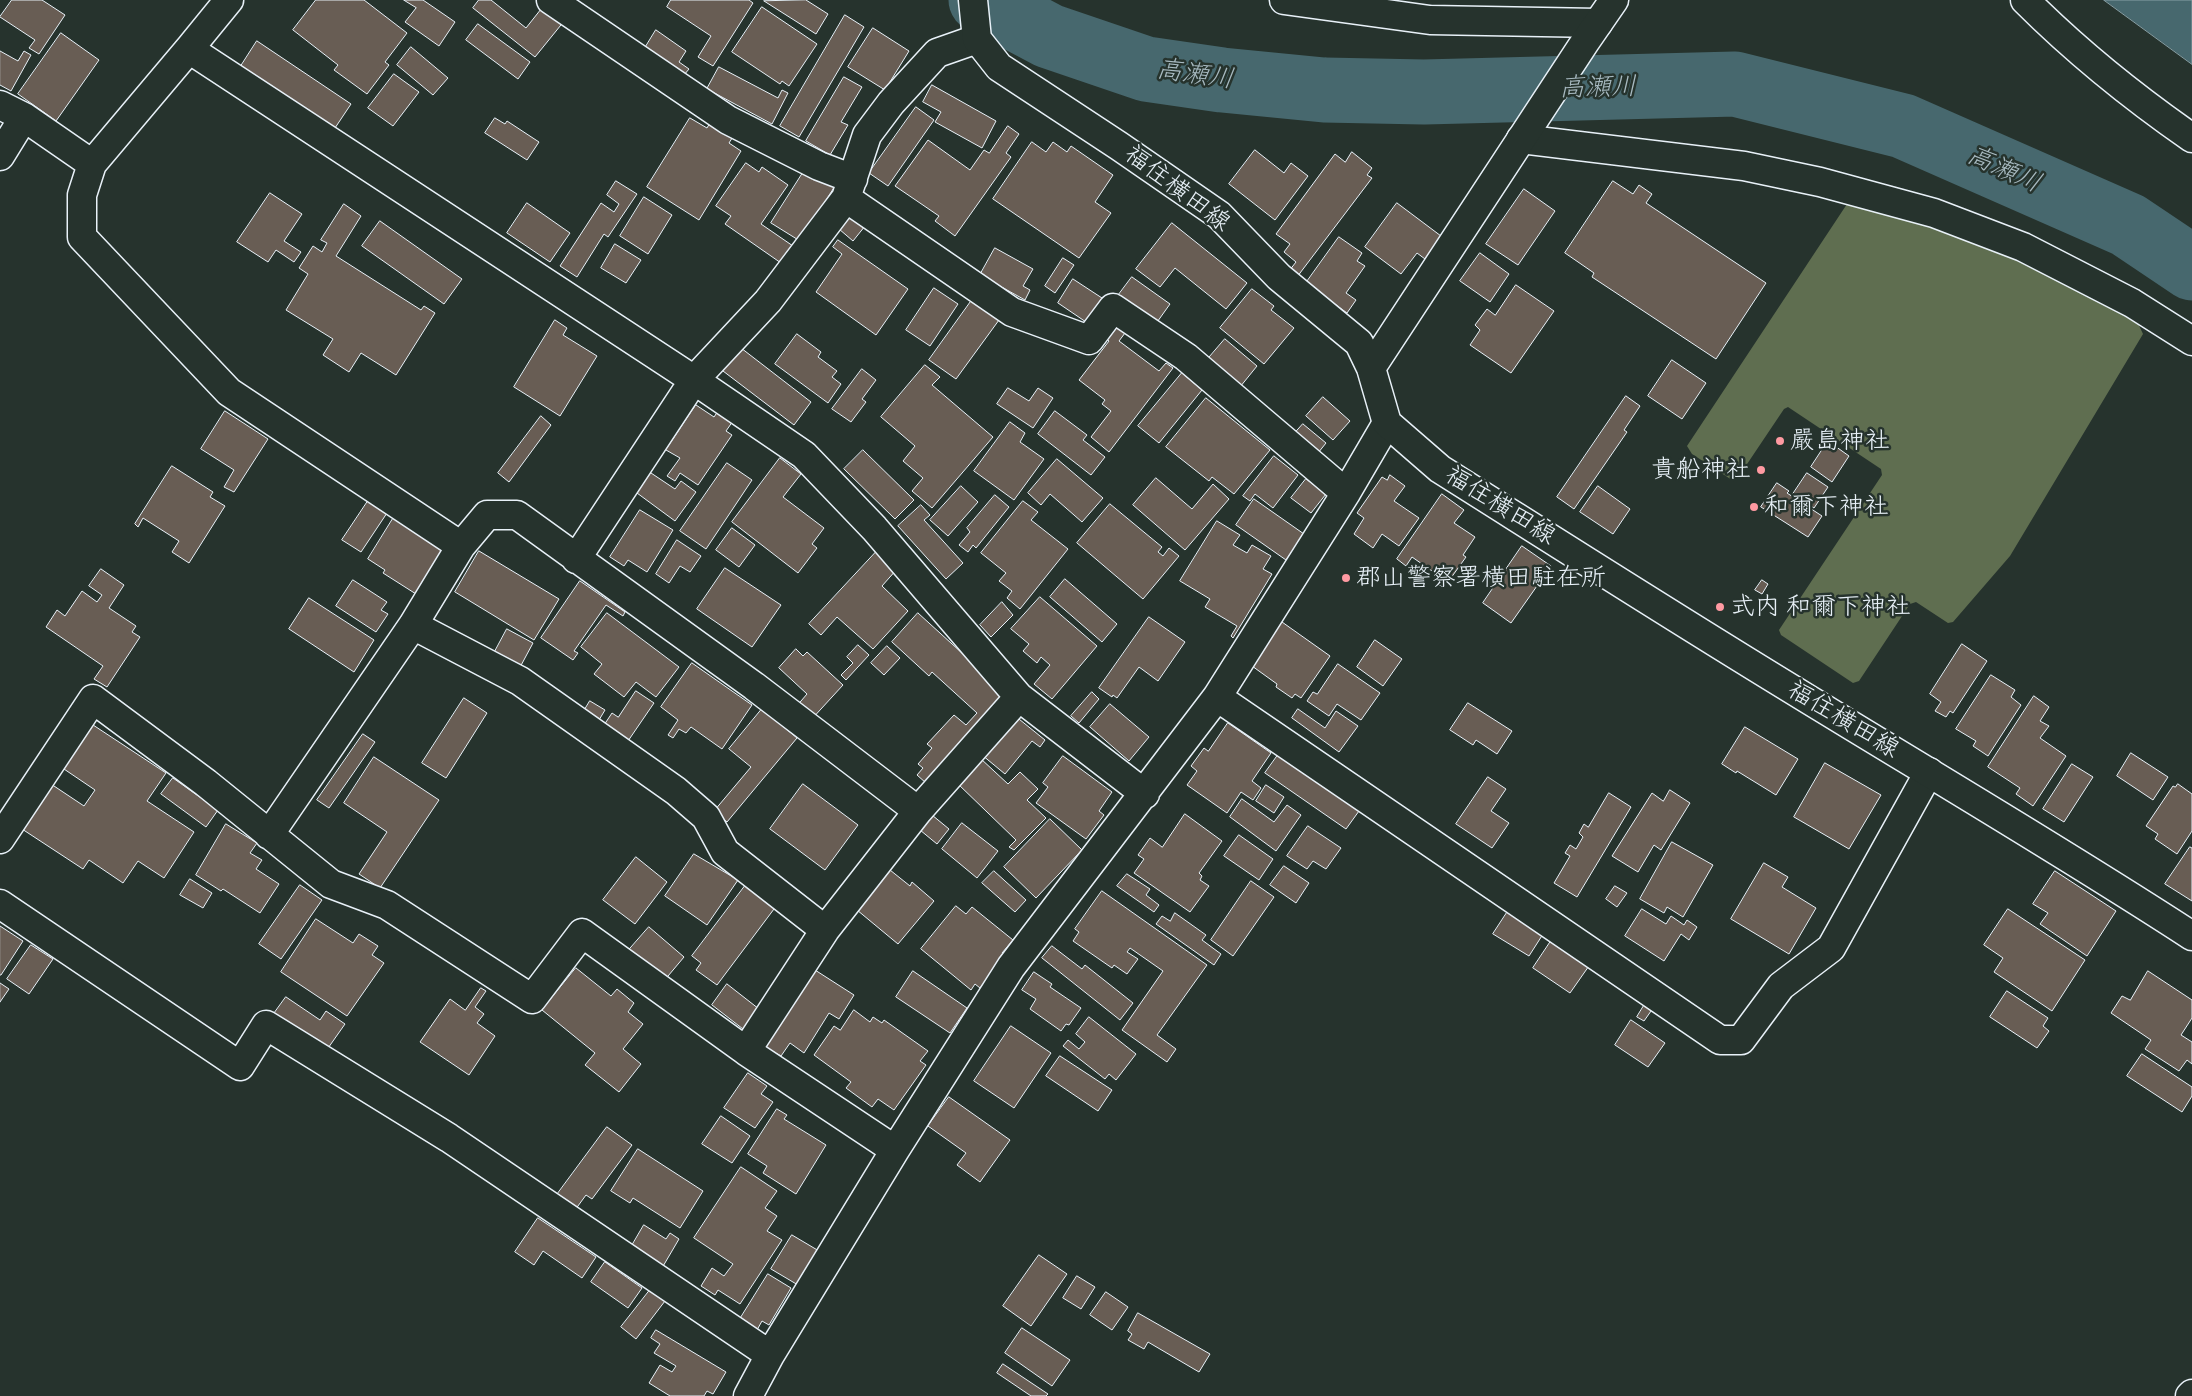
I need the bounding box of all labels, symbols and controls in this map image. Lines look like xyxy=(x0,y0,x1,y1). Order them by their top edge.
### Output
water label: 高瀬川 xyxy=(1154,54,1236,96)
water label: 高瀬川 xyxy=(1559,72,1637,104)
street label: 福住横田線 xyxy=(1118,139,1236,239)
water label: 高瀬川 xyxy=(1962,140,2046,200)
place label: 嚴島神社 xyxy=(1790,426,1890,456)
marker: 嚴島神社 xyxy=(1774,435,1786,447)
place label: 貴船神社 xyxy=(1651,455,1751,485)
street label: 福住横田線 xyxy=(1439,460,1561,552)
marker: 貴船神社 xyxy=(1755,464,1767,476)
place label: 和爾下神社 xyxy=(1764,492,1889,522)
marker: 和爾下神社 xyxy=(1748,501,1760,513)
place label: 郡山警察署横田駐在所 xyxy=(1356,563,1606,593)
marker: 郡山警察署横田駐在所 xyxy=(1340,572,1352,584)
place label: 式内 和爾下神社 xyxy=(1730,592,1911,622)
marker: 式内 和爾下神社 xyxy=(1714,601,1726,613)
street label: 福住横田線 xyxy=(1782,675,1904,765)

